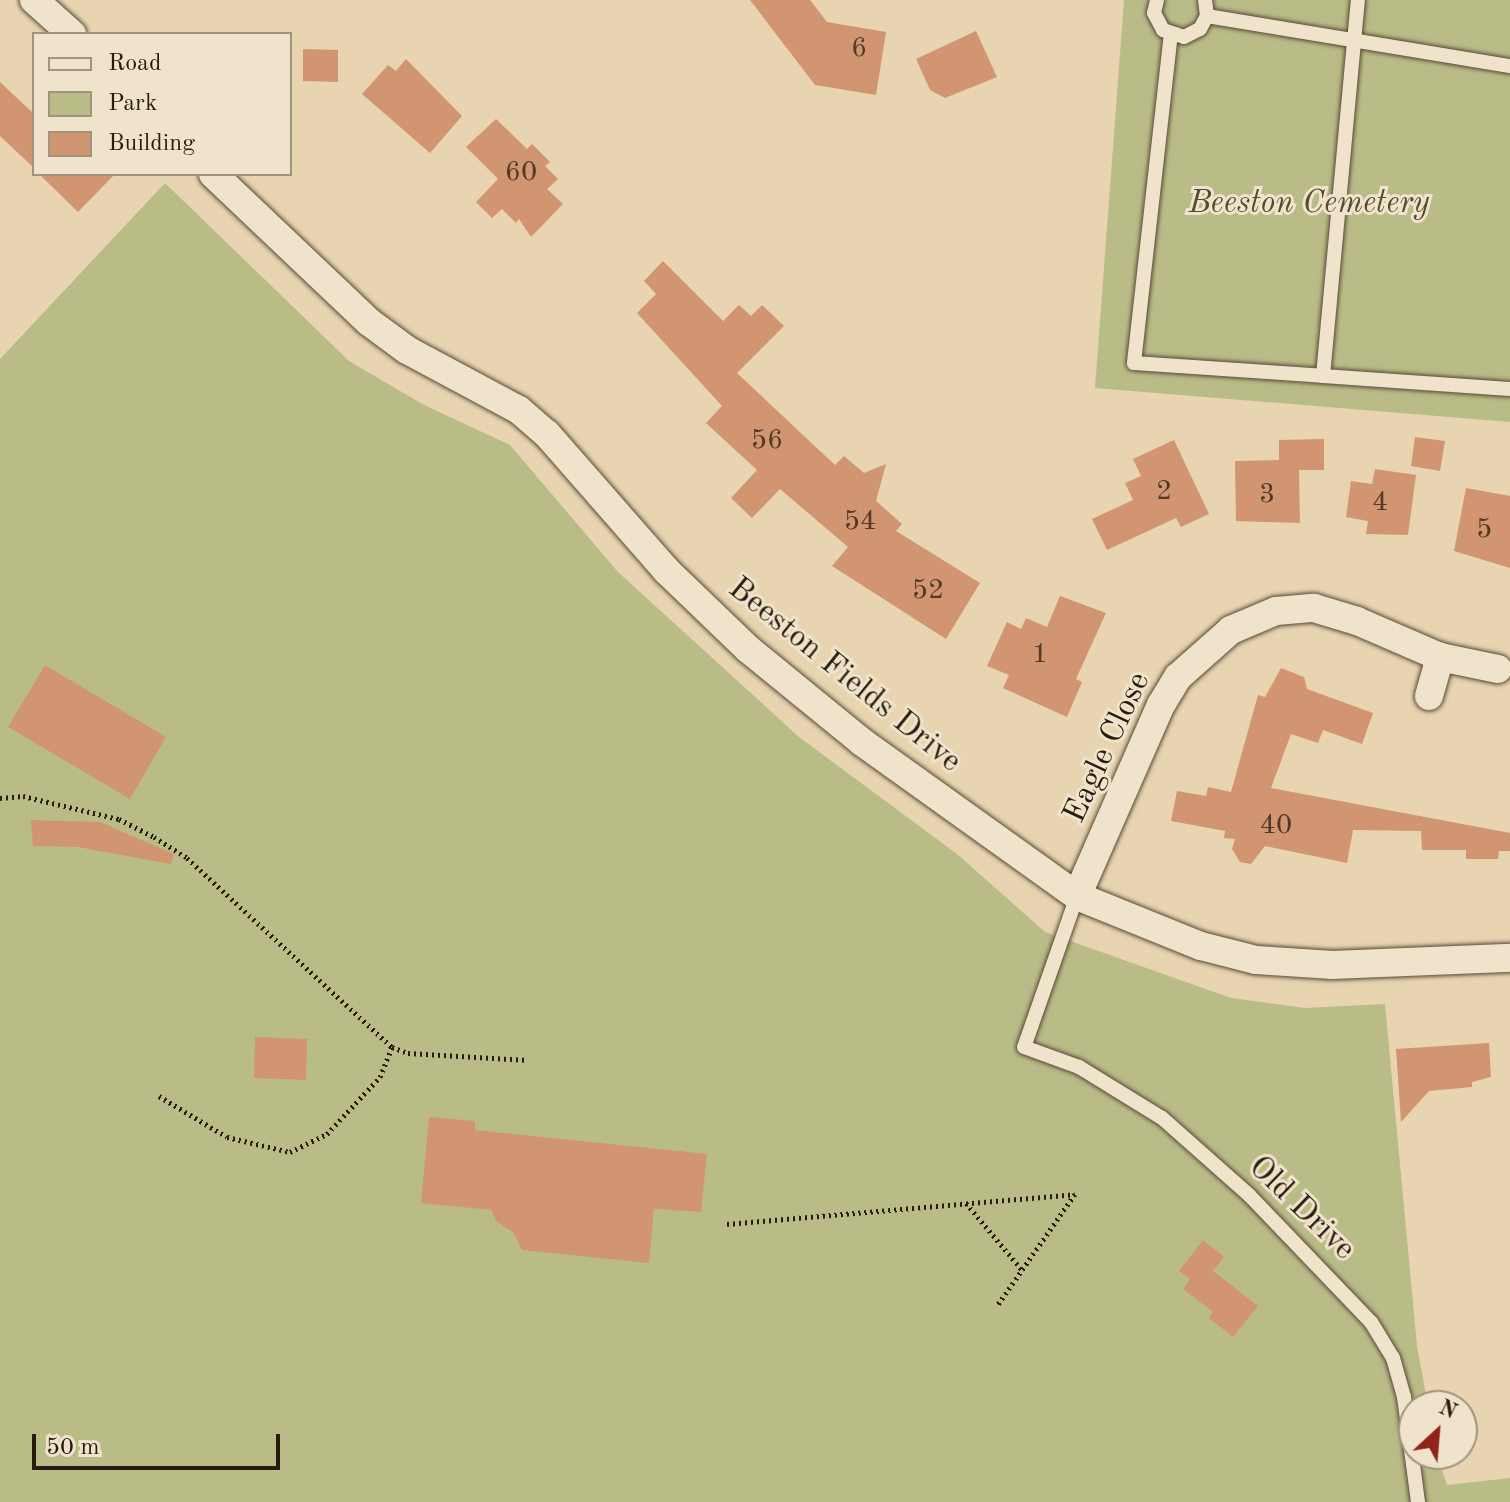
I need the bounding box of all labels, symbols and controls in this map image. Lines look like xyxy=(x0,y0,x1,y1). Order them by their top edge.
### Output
legend xyxy=(32,32,292,176)
house number: 6 xyxy=(851,32,867,66)
text: Road xyxy=(108,52,161,76)
text: Park xyxy=(108,92,157,116)
text: Building xyxy=(108,132,195,156)
house number: 60 xyxy=(505,156,537,190)
park label: Beeston Cemetery xyxy=(1188,185,1430,223)
house number: 56 xyxy=(751,424,783,458)
house number: 2 xyxy=(1156,475,1172,509)
house number: 3 xyxy=(1259,478,1275,512)
house number: 4 xyxy=(1372,486,1388,520)
house number: 54 xyxy=(844,505,876,539)
house number: 5 xyxy=(1476,513,1492,547)
street label: Beeston Fields Drive xyxy=(720,570,968,782)
house number: 52 xyxy=(912,574,944,608)
house number: 1 xyxy=(1032,638,1048,672)
street label: Eagle Close xyxy=(1056,666,1160,830)
house number: 40 xyxy=(1260,809,1292,843)
street label: Old Drive xyxy=(1240,1149,1362,1269)
north arrow xyxy=(1398,1390,1478,1470)
text: N xyxy=(1435,1397,1460,1424)
scale bar xyxy=(36,1418,284,1468)
text: 50 m xyxy=(46,1436,100,1460)

